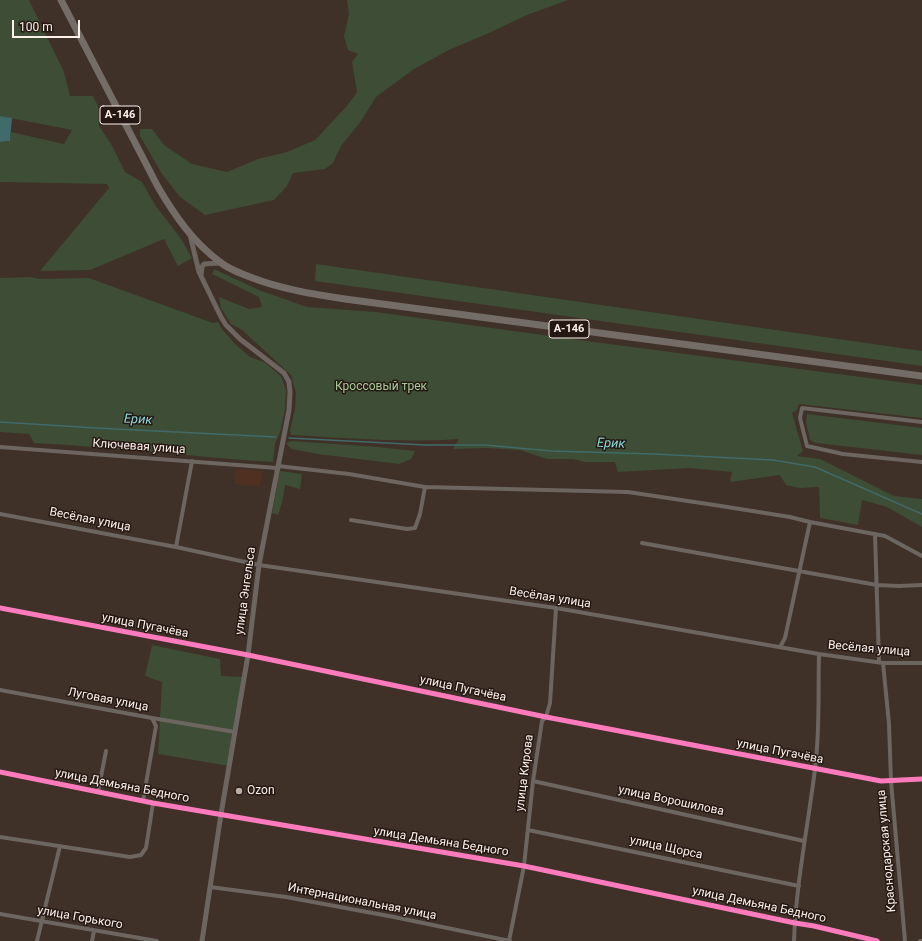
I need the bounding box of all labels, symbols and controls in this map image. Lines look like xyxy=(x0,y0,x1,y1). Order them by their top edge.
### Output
scale bar xyxy=(14,12,82,38)
text: 100 m xyxy=(19,20,53,34)
road number: А-146 xyxy=(100,106,140,124)
road number: А-146 xyxy=(549,320,589,338)
park label: Кроссовый трек xyxy=(335,380,427,394)
water label: Ерик xyxy=(123,411,153,429)
water label: Ерик xyxy=(597,436,625,452)
street label: Ключевая улица xyxy=(92,437,186,457)
street label: Весёлая улица xyxy=(48,505,132,535)
street label: улица Энгельса xyxy=(233,546,259,636)
street label: Весёлая улица xyxy=(508,584,592,612)
street label: улица Пугачёва xyxy=(100,611,190,641)
street label: Весёлая улица xyxy=(827,638,911,660)
street label: улица Пугачёва xyxy=(418,673,508,705)
street label: Луговая улица xyxy=(66,685,150,715)
street label: улица Кирова xyxy=(513,734,537,812)
street label: улица Пугачёва xyxy=(735,737,825,767)
street label: улица Демьяна Бедного xyxy=(54,766,190,806)
street label: улица Ворошилова xyxy=(617,783,725,819)
place label: Ozon xyxy=(247,784,275,798)
marker: Ozon xyxy=(234,786,244,796)
street label: Краснодарская улица xyxy=(874,789,900,913)
street label: улица Демьяна Бедного xyxy=(372,824,510,860)
street label: улица Щорса xyxy=(628,833,704,863)
street label: Интернациональная улица xyxy=(286,881,438,923)
street label: улица Демьяна Бедного xyxy=(691,884,827,926)
street label: улица Горького xyxy=(36,903,124,933)

